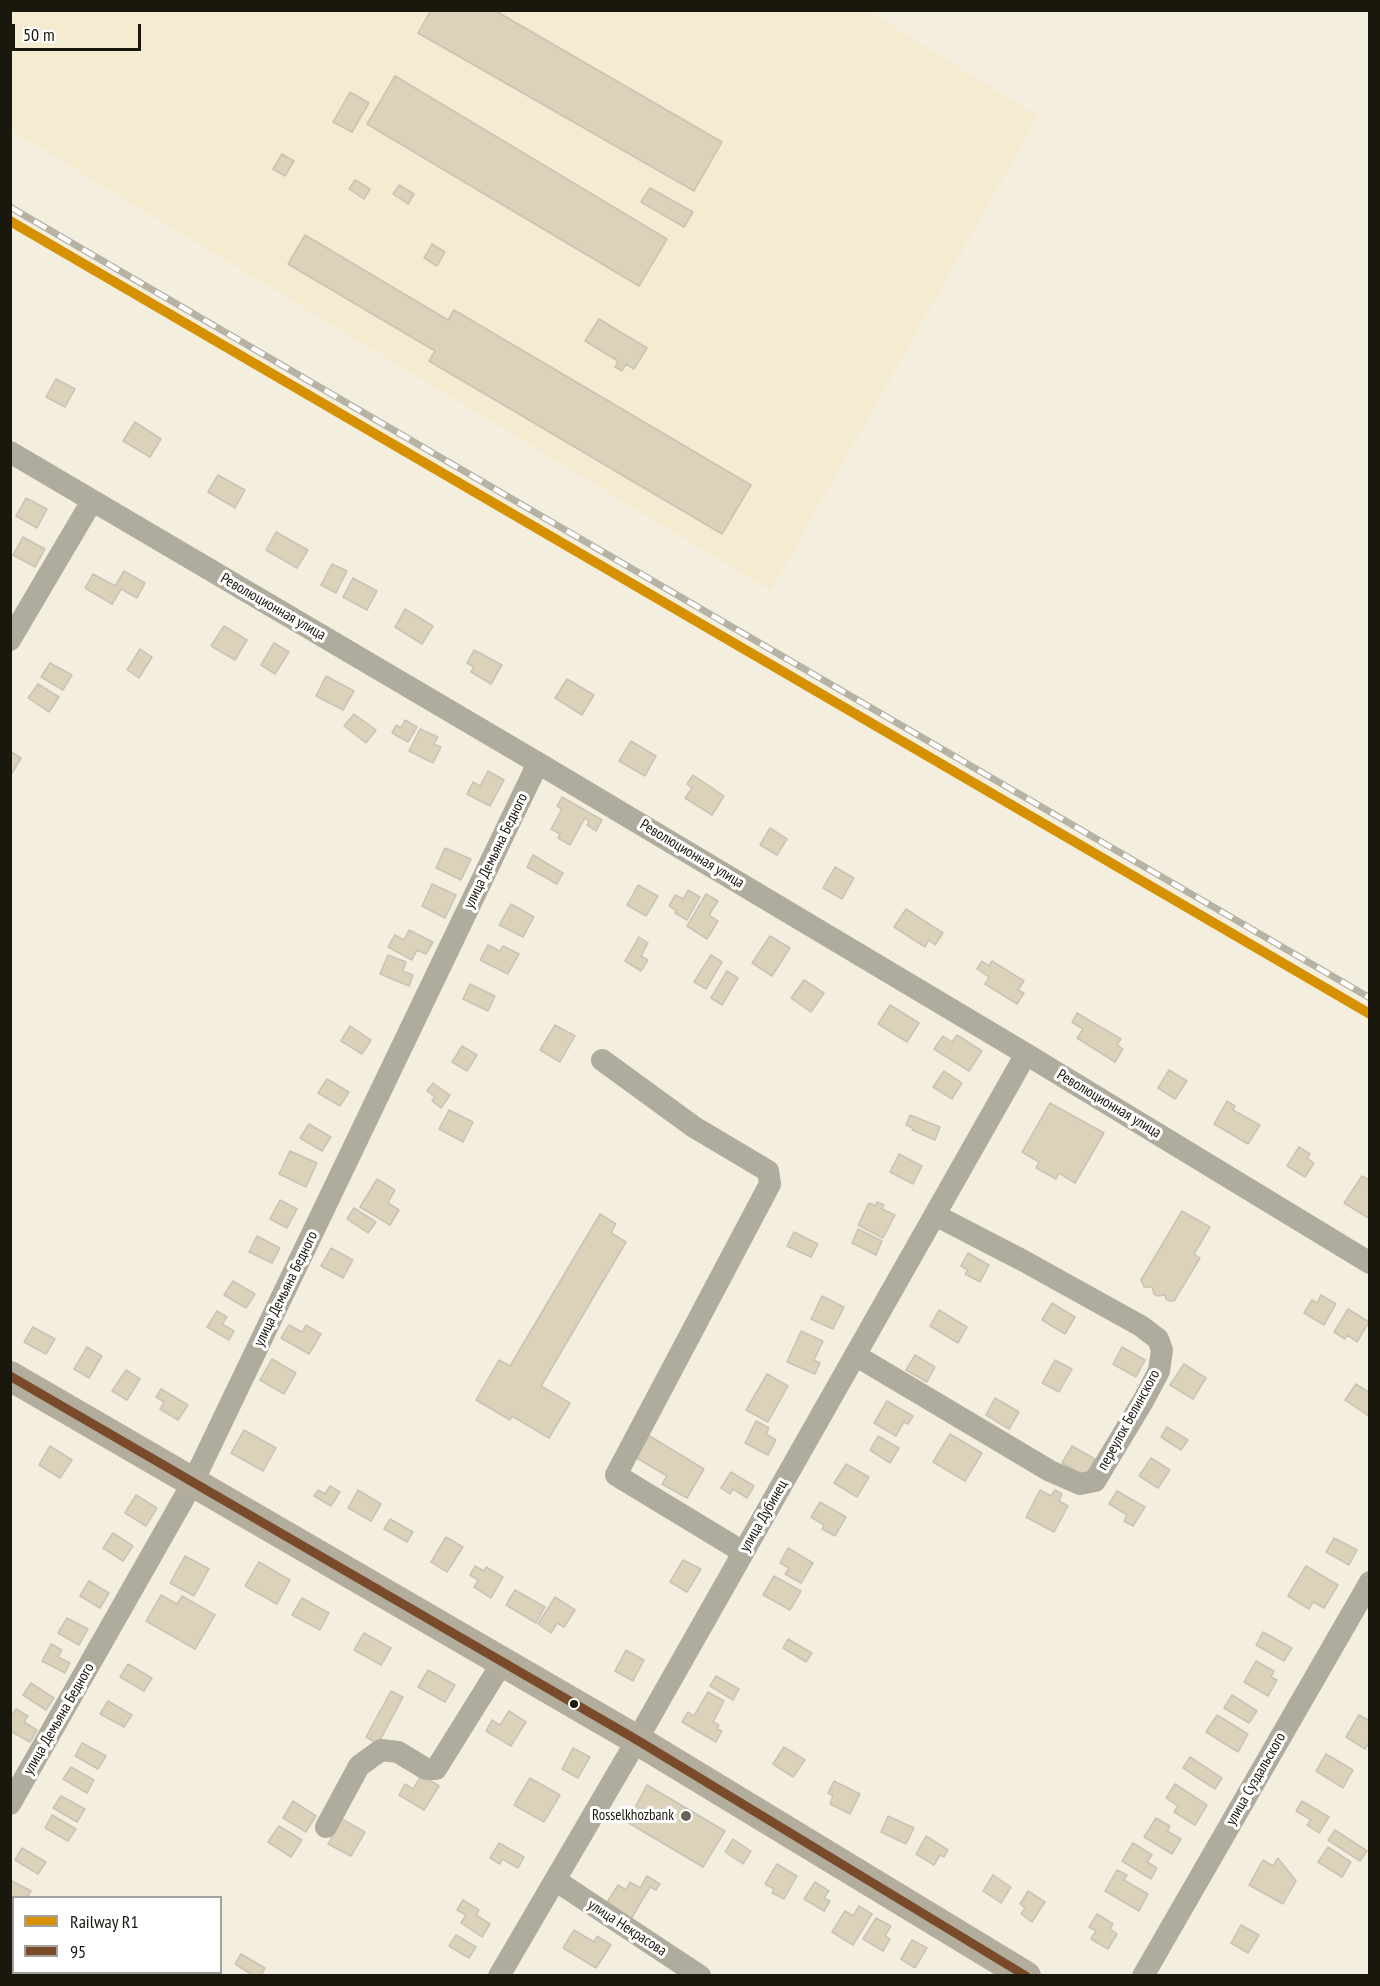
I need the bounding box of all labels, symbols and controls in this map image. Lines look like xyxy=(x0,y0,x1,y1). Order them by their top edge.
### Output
scale bar xyxy=(15,12,144,50)
text: 50 m xyxy=(23,23,55,46)
street label: Революционная улица xyxy=(217,570,329,644)
street label: улица Демьяна Бедного xyxy=(460,790,532,912)
street label: Революционная улица xyxy=(637,816,747,892)
street label: Революционная улица xyxy=(1054,1066,1164,1142)
street label: улица Демьяна Бедного xyxy=(250,1228,322,1350)
street label: переулок Белинского xyxy=(1094,1367,1164,1473)
street label: улица Дубинец xyxy=(736,1477,792,1555)
street label: улица Демьяна Бедного xyxy=(20,1660,98,1778)
unlabelled marker xyxy=(568,1698,580,1710)
street label: улица Суздальского xyxy=(1222,1729,1290,1829)
place label: Rosselkhozbank xyxy=(592,1807,674,1825)
marker: Rosselkhozbank xyxy=(679,1809,693,1823)
legend xyxy=(12,1896,222,1974)
street label: улица Некрасова xyxy=(584,1896,670,1960)
text: Railway R1 xyxy=(70,1910,139,1933)
text: 95 xyxy=(70,1940,86,1963)

